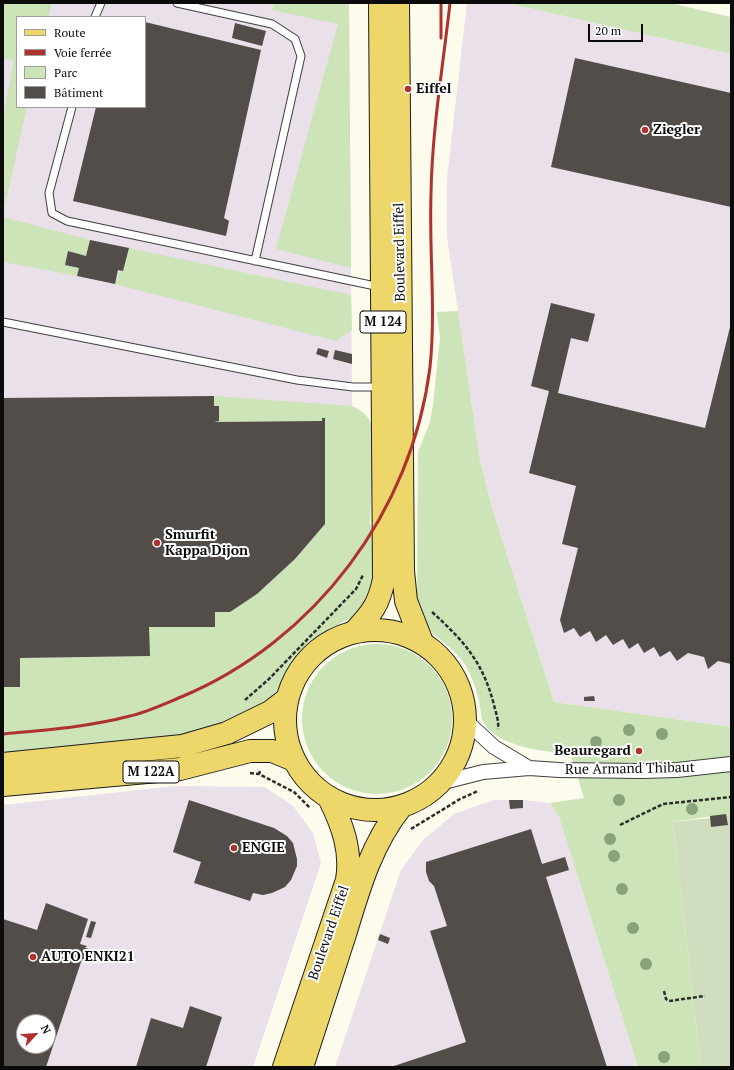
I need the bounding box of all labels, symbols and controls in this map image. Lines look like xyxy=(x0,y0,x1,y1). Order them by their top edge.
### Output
legend xyxy=(16,16,146,108)
scale bar xyxy=(590,16,645,42)
text: 20 m xyxy=(595,23,621,38)
text: Route xyxy=(54,25,85,40)
text: Voie ferrée xyxy=(54,45,112,60)
text: Parc xyxy=(54,65,77,80)
place label: Eiffel xyxy=(416,81,451,97)
marker: Eiffel xyxy=(403,84,413,94)
text: Bâtiment xyxy=(54,85,103,100)
place label: Ziegler xyxy=(653,122,700,138)
marker: Ziegler xyxy=(640,125,650,135)
street label: Boulevard Eiffel xyxy=(391,202,409,302)
road number: M 124 xyxy=(360,311,406,333)
place label: Smurfit Kappa Dijon xyxy=(165,527,248,560)
marker: Smurfit Kappa Dijon xyxy=(152,538,162,548)
place label: Beauregard xyxy=(554,743,631,759)
marker: Beauregard xyxy=(634,746,644,756)
street label: Rue Armand Thibaut xyxy=(565,759,695,779)
road number: M 122A xyxy=(123,761,179,783)
place label: ENGIE xyxy=(242,840,285,856)
marker: ENGIE xyxy=(229,843,239,853)
street label: Boulevard Eiffel xyxy=(305,883,353,983)
place label: AUTO ENKI21 xyxy=(41,949,135,965)
marker: AUTO ENKI21 xyxy=(28,952,38,962)
north arrow xyxy=(16,1014,56,1054)
text: N xyxy=(38,1022,54,1036)

